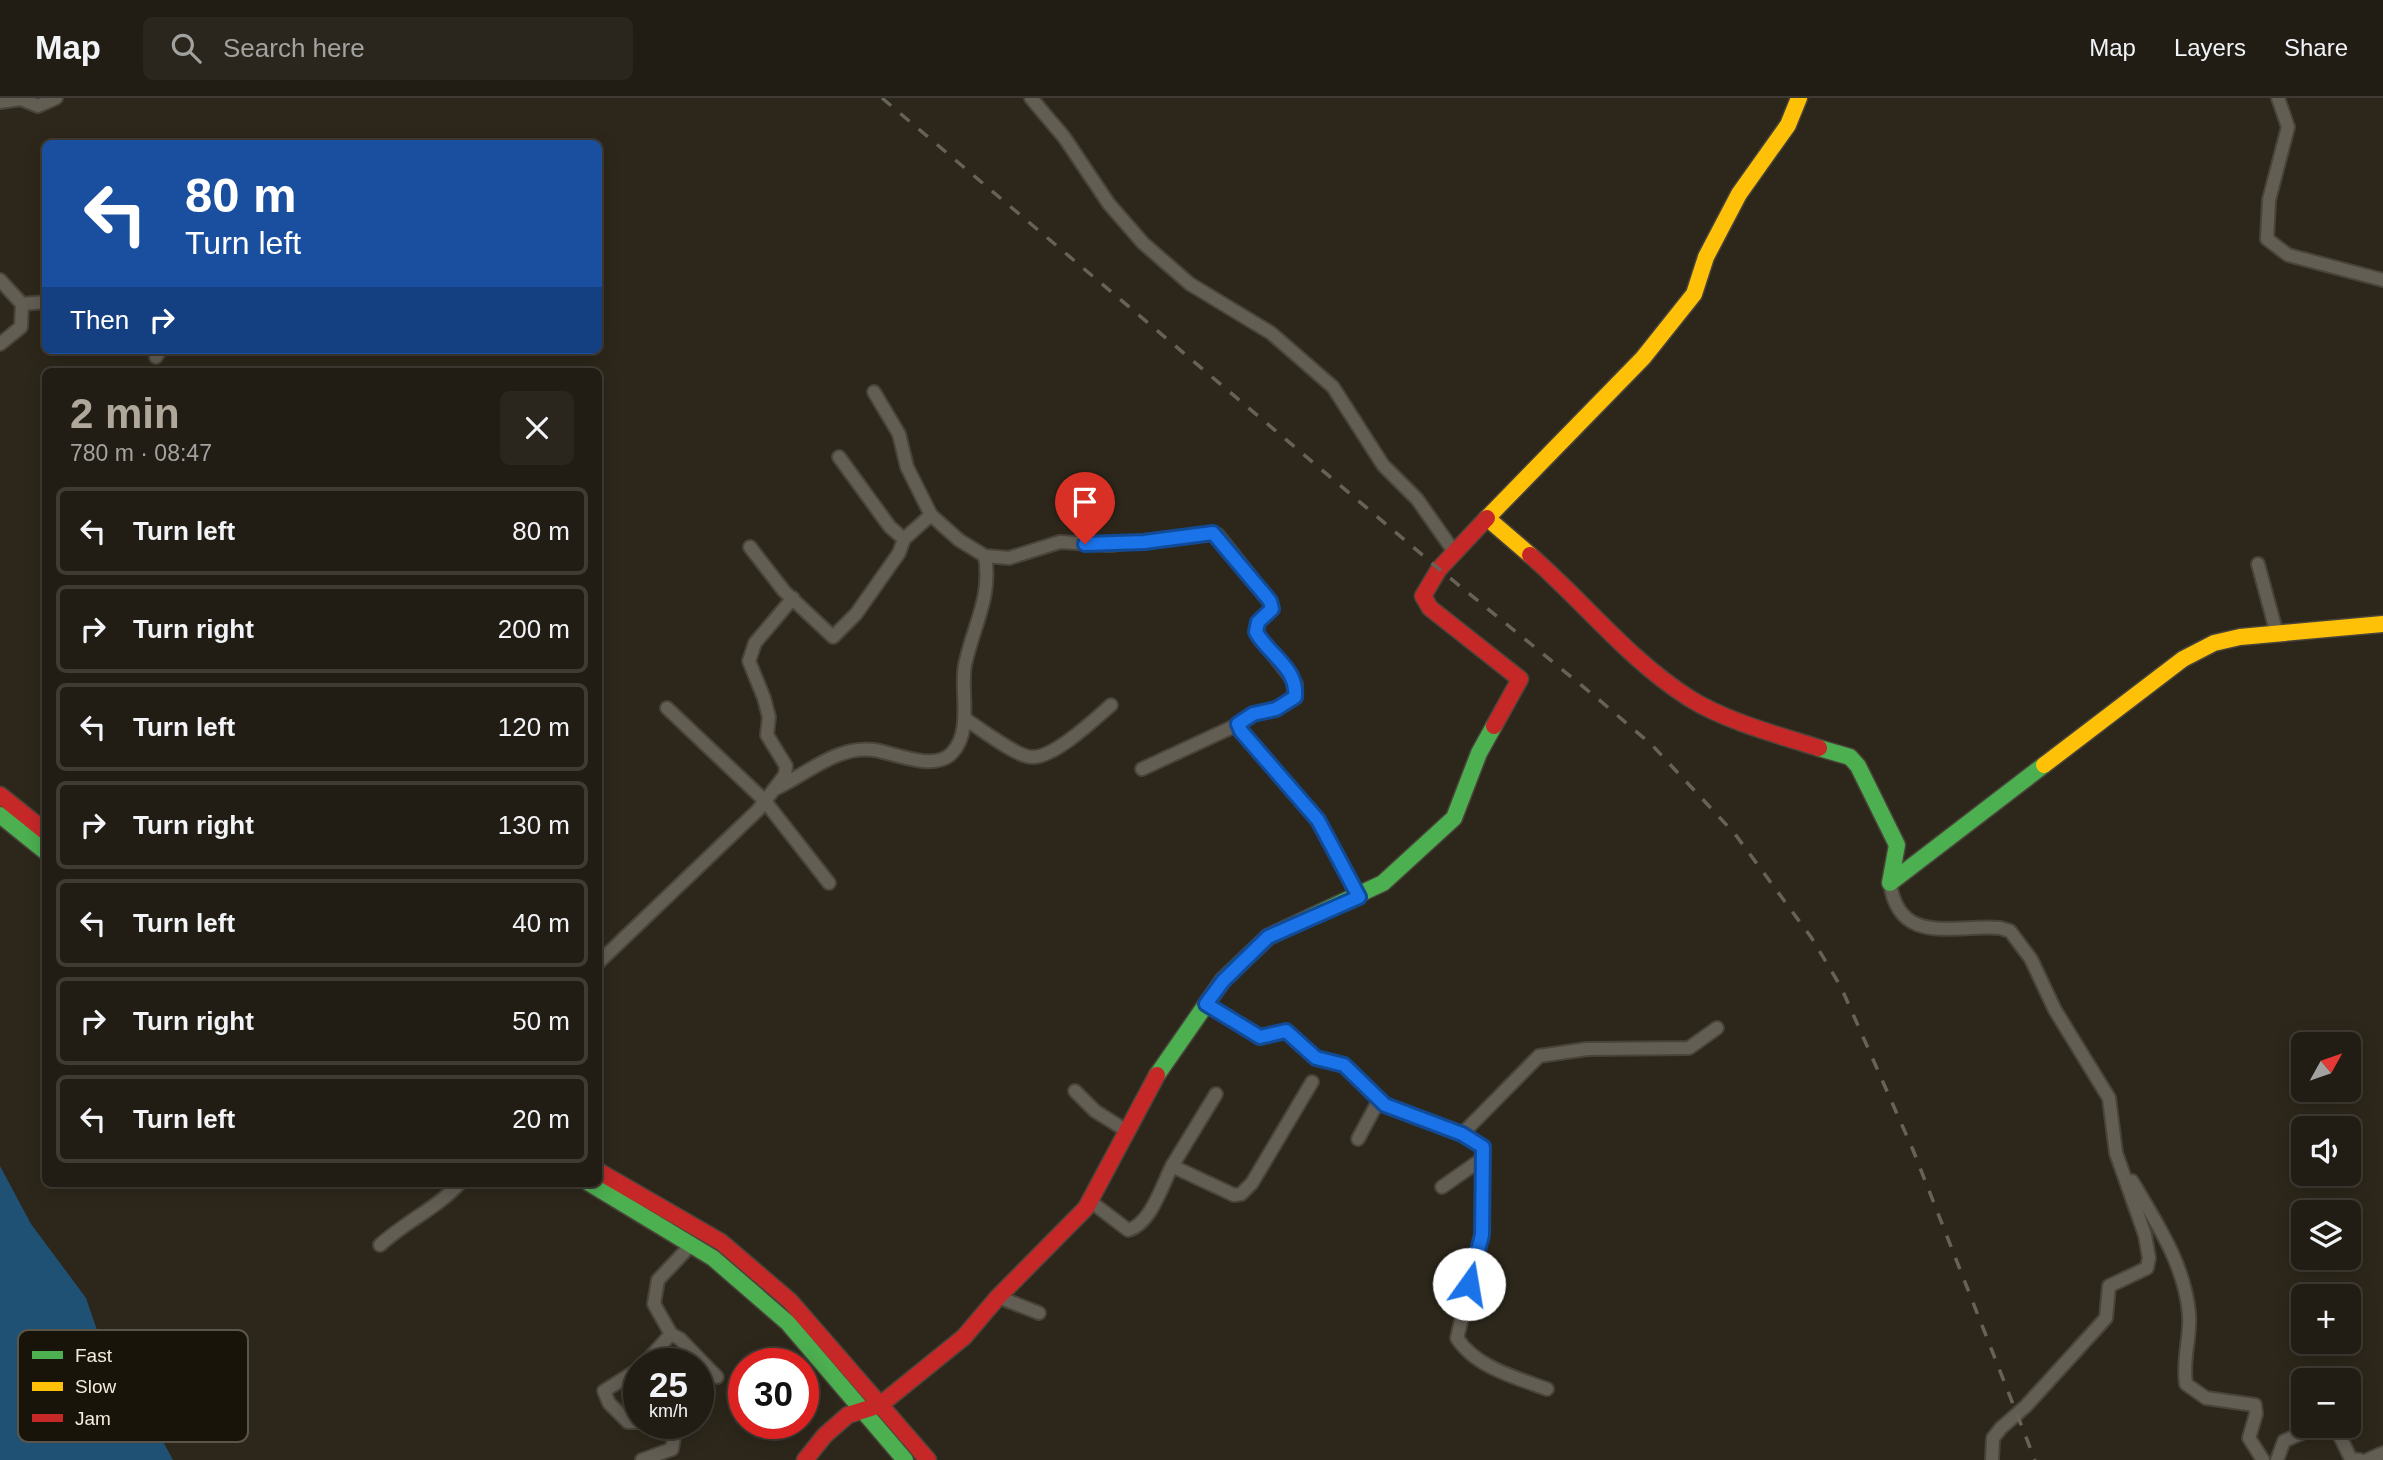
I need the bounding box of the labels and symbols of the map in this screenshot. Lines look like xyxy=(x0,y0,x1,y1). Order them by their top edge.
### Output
pin xyxy=(1055,472,1115,544)
north arrow xyxy=(2291,1032,2361,1102)
position arrow xyxy=(1432,1247,1506,1321)
legend xyxy=(18,1330,248,1442)
text: Fast xyxy=(75,1345,113,1366)
speed limit sign: 30 xyxy=(728,1348,819,1439)
text: Slow xyxy=(75,1376,116,1397)
text: Jam xyxy=(75,1408,111,1429)

